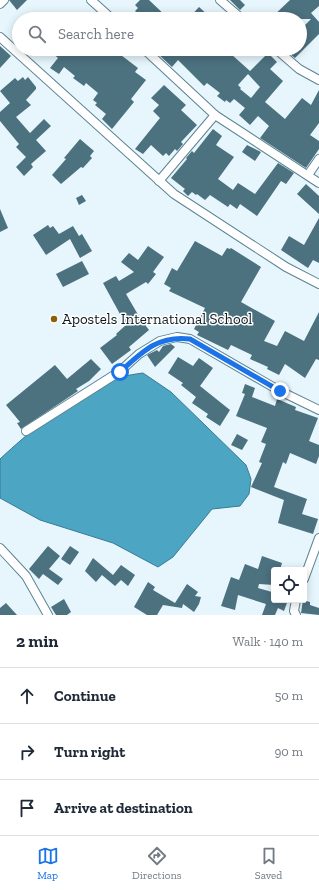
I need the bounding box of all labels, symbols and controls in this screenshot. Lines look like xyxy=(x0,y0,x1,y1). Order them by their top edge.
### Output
search box xyxy=(12,12,307,56)
icon: search xyxy=(26,23,48,45)
text: Search here xyxy=(58,25,134,43)
place label: Apostels International School xyxy=(62,310,252,328)
marker: Apostels International School xyxy=(49,314,59,324)
route start xyxy=(111,363,129,381)
route end xyxy=(271,382,289,400)
map controls xyxy=(271,567,307,603)
button: locate xyxy=(271,567,307,603)
text: 2 min xyxy=(16,631,58,651)
text: Walk · 140 m xyxy=(233,634,303,649)
icon: ahead xyxy=(16,685,38,707)
text: Continue xyxy=(54,687,116,705)
text: 50 m xyxy=(275,688,303,703)
icon: right xyxy=(16,741,38,763)
text: Turn right xyxy=(54,743,125,761)
text: 90 m xyxy=(274,744,303,759)
icon: arrive xyxy=(16,797,38,819)
text: Arrive at destination xyxy=(54,799,193,817)
tab: Map xyxy=(37,845,59,882)
tab: Directions xyxy=(132,845,182,882)
tab: Saved xyxy=(255,845,282,882)

